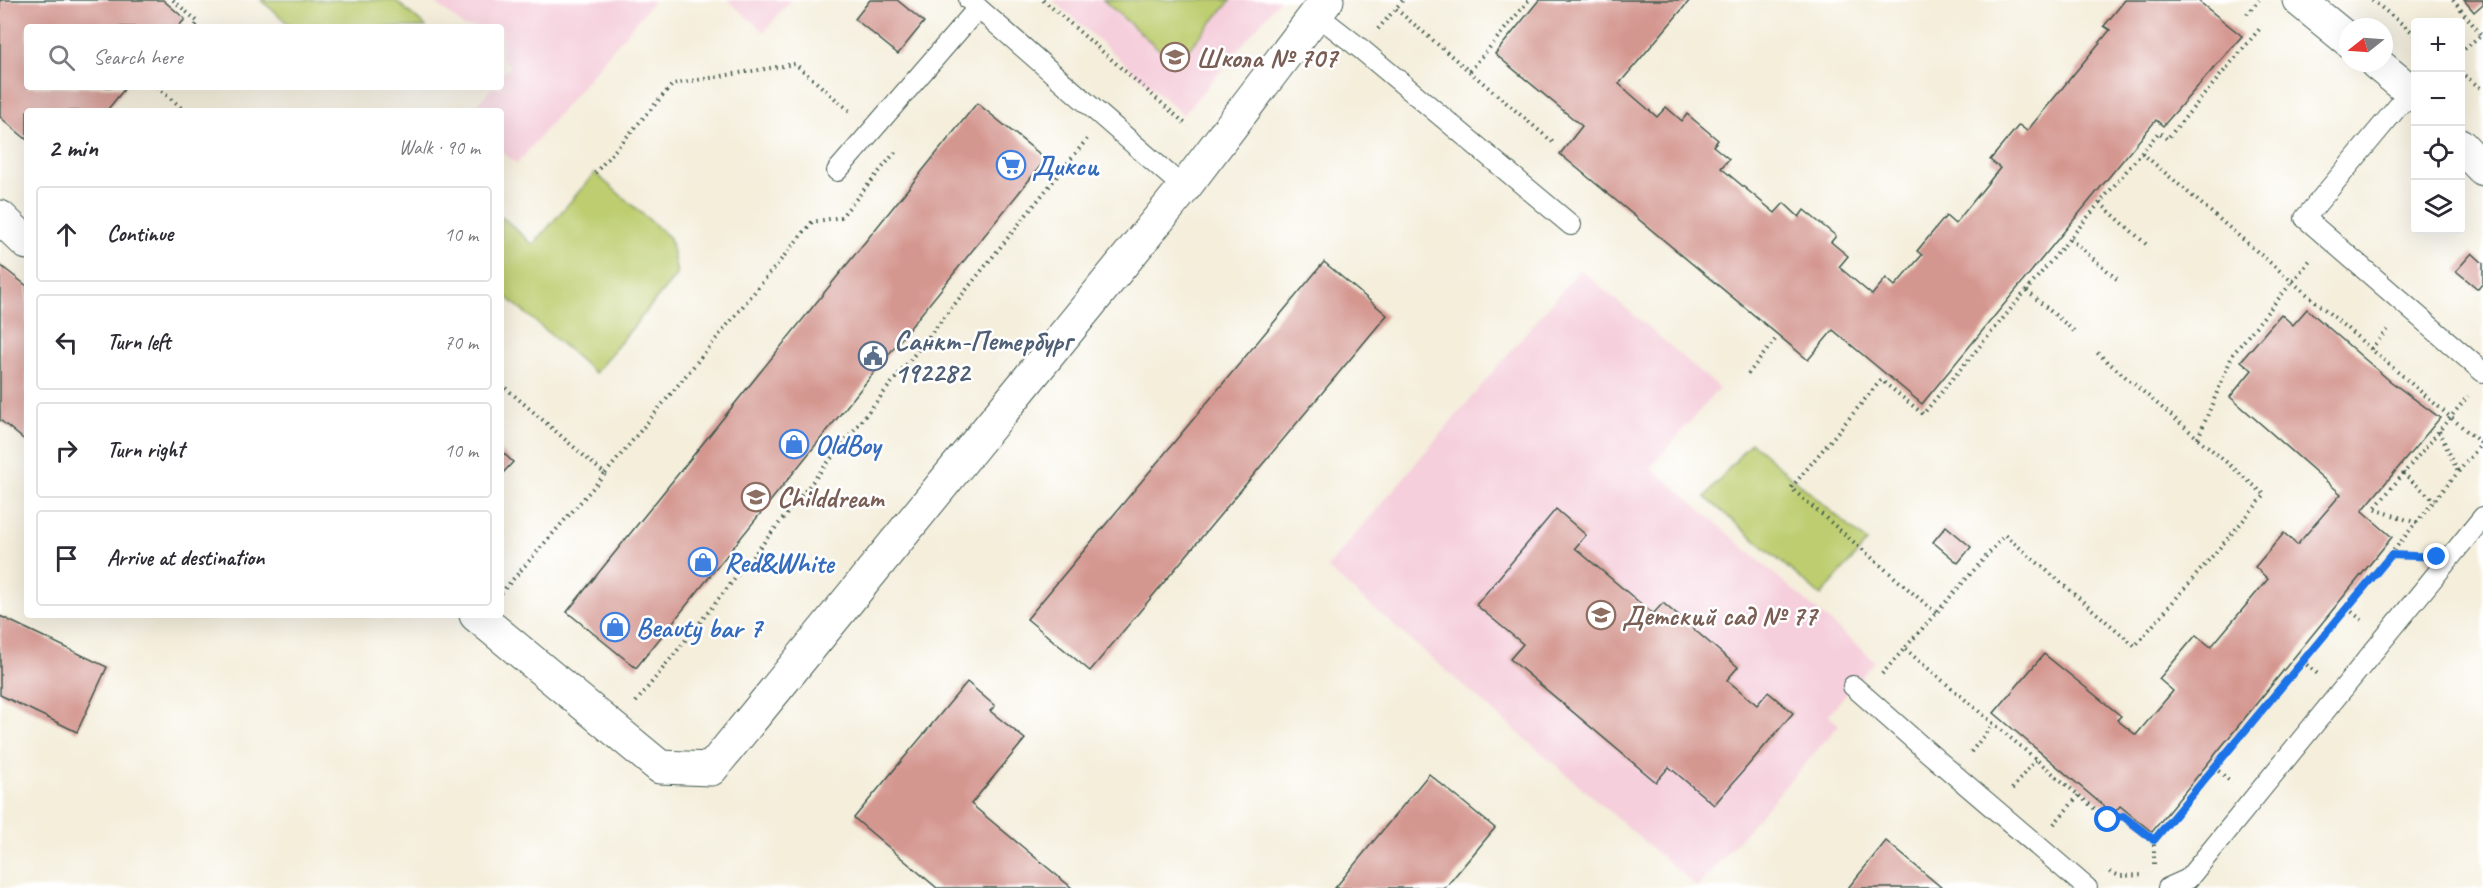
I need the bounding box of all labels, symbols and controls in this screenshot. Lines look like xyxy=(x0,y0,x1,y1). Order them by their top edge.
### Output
north arrow xyxy=(2339,18,2393,72)
map controls xyxy=(2411,18,2465,234)
button: + xyxy=(2411,18,2465,72)
search box xyxy=(24,24,504,90)
place label: Школа № 707 xyxy=(1196,40,1340,75)
icon: search xyxy=(45,41,78,74)
school or university icon: Школа № 707 xyxy=(1159,41,1191,73)
text: Search here xyxy=(93,43,183,71)
button: − xyxy=(2411,72,2465,126)
button: locate xyxy=(2411,126,2465,180)
text: 2 min xyxy=(48,131,98,164)
text: Walk · 90 m xyxy=(399,135,480,160)
place label: Дикси xyxy=(1032,148,1100,183)
supermarket icon: Дикси xyxy=(995,149,1027,181)
button: layers xyxy=(2411,180,2465,234)
icon: ahead xyxy=(50,218,83,251)
text: Continue xyxy=(107,220,173,248)
text: 10 m xyxy=(444,222,478,247)
place label: Санкт-Петербург 192282 xyxy=(894,323,1076,390)
icon: left xyxy=(50,326,83,359)
text: Turn left xyxy=(107,328,171,356)
text: 70 m xyxy=(444,330,478,355)
public building icon: Санкт-Петербург 192282 xyxy=(857,340,889,372)
place label: OldBoy xyxy=(815,427,884,462)
shop icon: OldBoy xyxy=(778,428,810,460)
icon: right xyxy=(50,434,83,467)
text: Turn right xyxy=(107,436,184,464)
text: 10 m xyxy=(444,438,478,463)
place label: Childdream xyxy=(777,480,886,515)
school or university icon: Childdream xyxy=(740,481,772,513)
icon: arrive xyxy=(50,542,83,575)
route end xyxy=(2423,543,2449,569)
text: Arrive at destination xyxy=(107,544,264,572)
place label: Red&White xyxy=(724,545,836,580)
shop icon: Red&White xyxy=(687,546,719,578)
place label: Детский сад № 77 xyxy=(1622,598,1819,633)
school or university icon: Детский сад № 77 xyxy=(1585,599,1617,631)
place label: Beauty bar 7 xyxy=(636,610,764,646)
shop icon: Beauty bar 7 xyxy=(599,611,631,643)
route start xyxy=(2094,806,2120,832)

